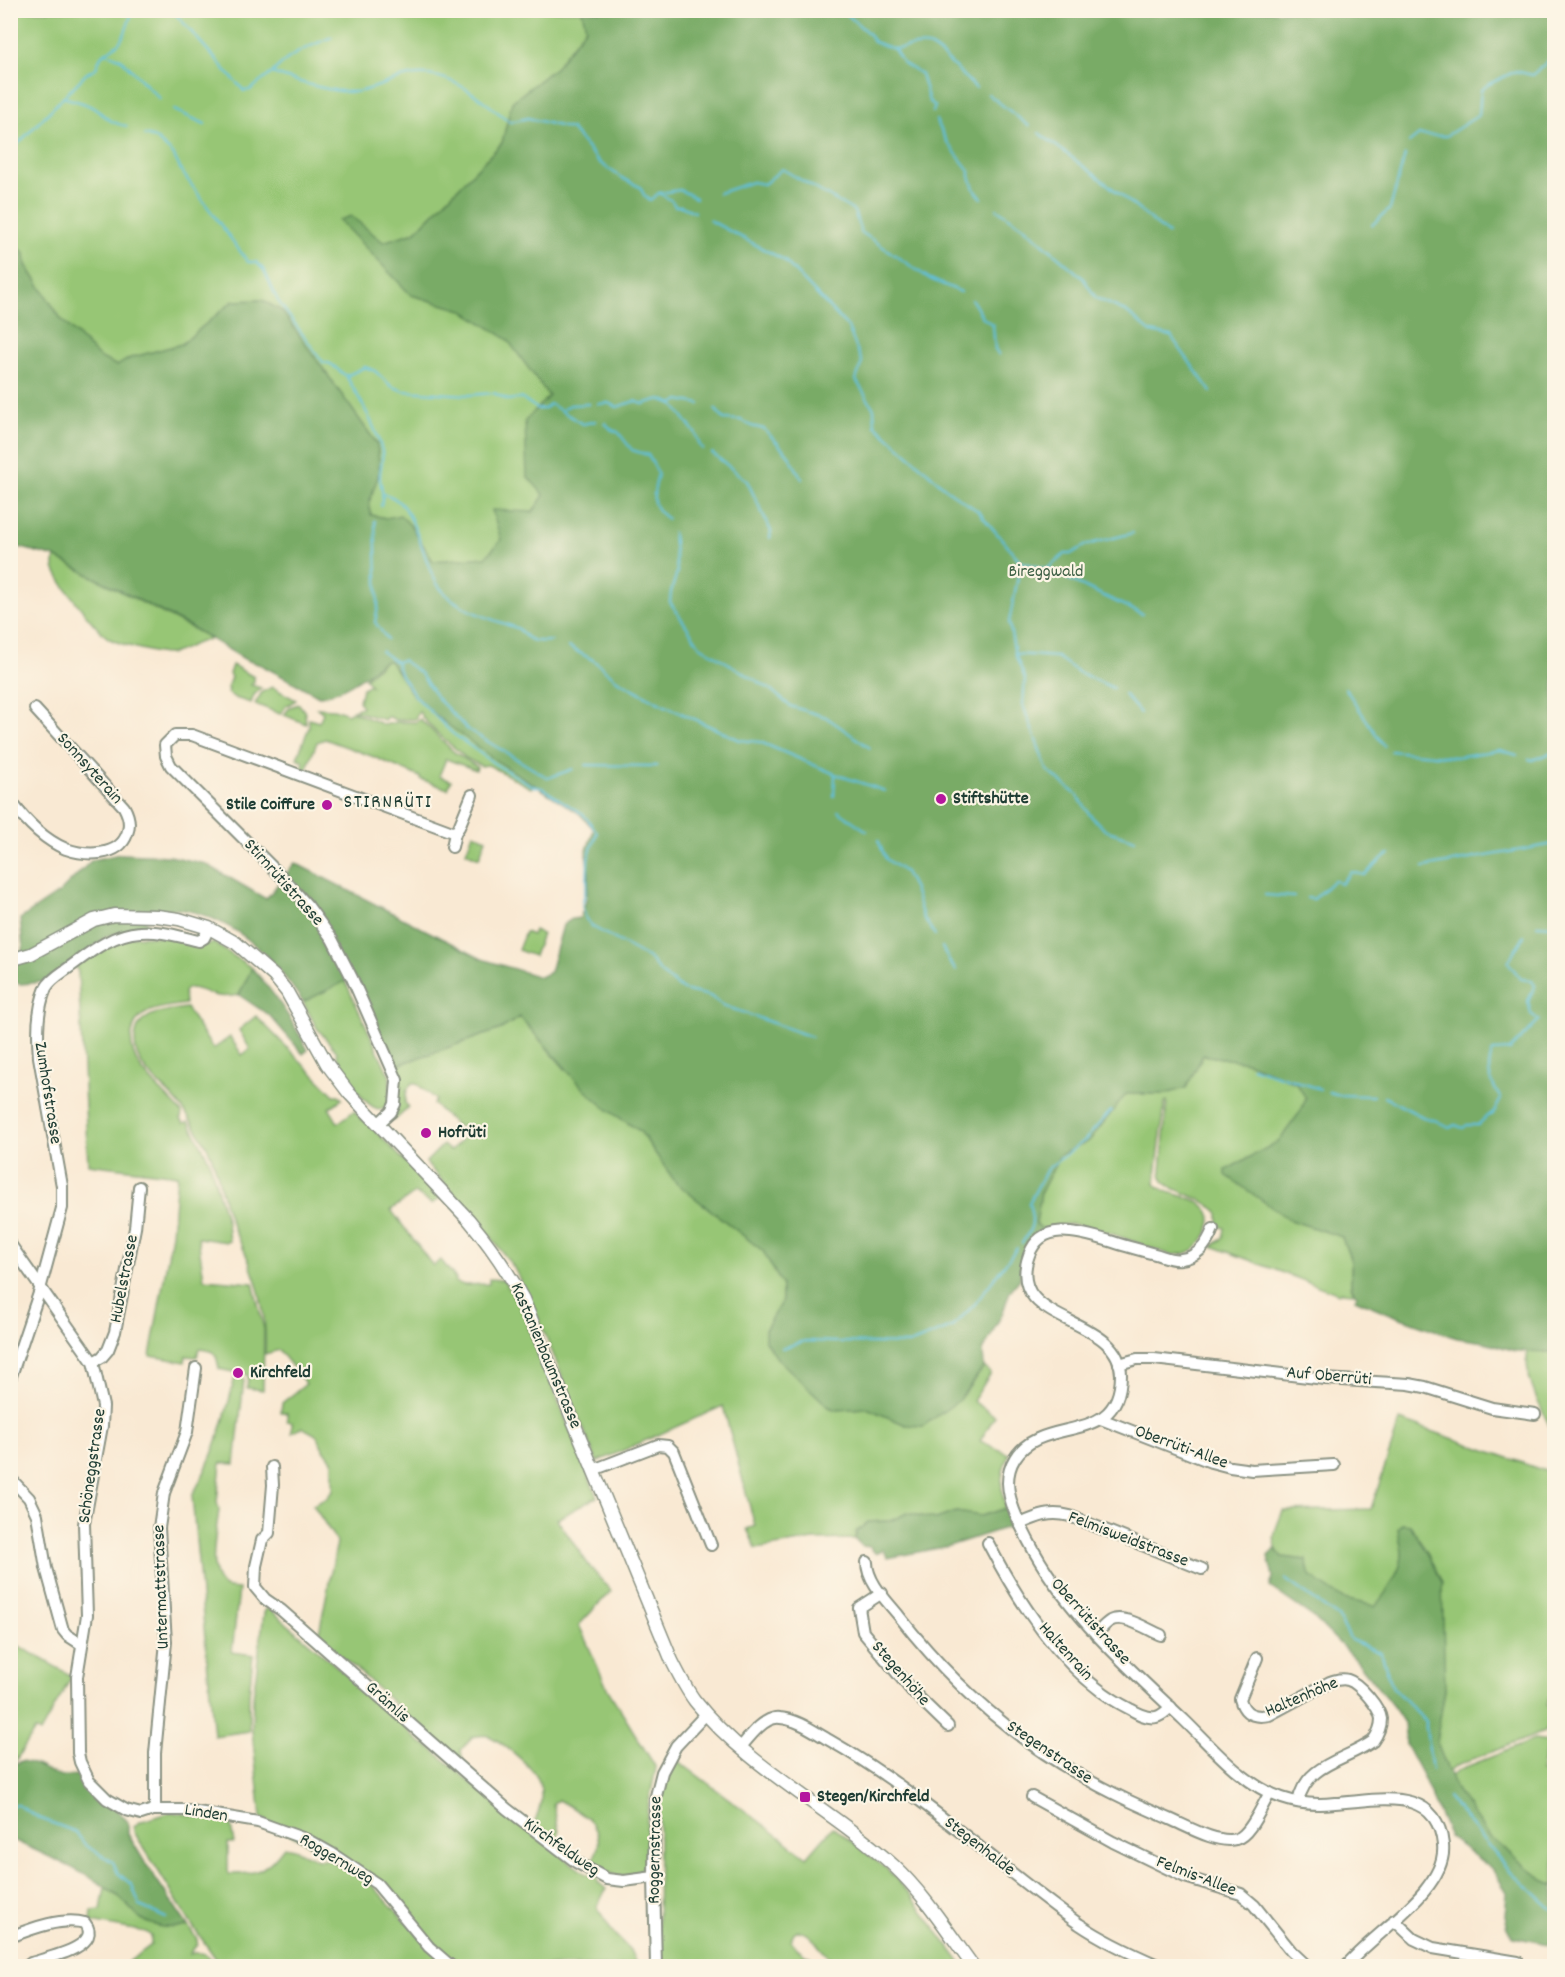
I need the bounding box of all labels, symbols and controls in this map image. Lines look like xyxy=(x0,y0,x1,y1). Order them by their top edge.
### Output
park label: Bireggwald xyxy=(1009,560,1083,585)
street label: Sonnsyterain xyxy=(50,728,128,810)
place label: Stiftshütte xyxy=(953,787,1029,812)
district label: STIRNRÜTI xyxy=(343,789,433,817)
marker: Stiftshütte xyxy=(934,792,948,806)
place label: Stile Coiffure xyxy=(226,793,315,818)
marker: Stile Coiffure xyxy=(320,798,334,812)
street label: Stirnrütistrasse xyxy=(237,834,329,932)
street label: Zumhofstrasse xyxy=(27,1040,67,1146)
place label: Hofrüti xyxy=(438,1121,487,1146)
marker: Hofrüti xyxy=(419,1126,433,1140)
street label: Hubelstrasse xyxy=(104,1233,146,1325)
street label: Kastanienbaumstrasse xyxy=(503,1279,587,1433)
place label: Kirchfeld xyxy=(250,1361,311,1386)
street label: Auf Oberrüti xyxy=(1286,1361,1372,1393)
marker: Kirchfeld xyxy=(231,1366,245,1380)
street label: Schöneggstrasse xyxy=(73,1407,113,1525)
street label: Oberrüti-Allee xyxy=(1131,1420,1231,1476)
street label: Felmisweidstrasse xyxy=(1064,1506,1192,1574)
street label: Untermattstrasse xyxy=(147,1524,177,1650)
street label: Oberrütistrasse xyxy=(1044,1573,1136,1671)
street label: Haltenrain xyxy=(1032,1617,1098,1687)
street label: Stegenhöhe xyxy=(865,1636,935,1712)
street label: Haltenhöhe xyxy=(1262,1671,1343,1725)
street label: Grämlis xyxy=(359,1676,415,1730)
street label: Stegenstrasse xyxy=(1001,1715,1097,1791)
place label: Stegen/Kirchfeld xyxy=(817,1785,930,1810)
marker: Stegen/Kirchfeld xyxy=(798,1790,812,1804)
street label: Roggernstrasse xyxy=(643,1796,669,1904)
street label: Linden xyxy=(182,1798,230,1830)
street label: Stegenhalde xyxy=(938,1811,1020,1883)
street label: Kirchfeldweg xyxy=(518,1812,604,1884)
street label: Roggernweg xyxy=(294,1828,378,1892)
street label: Felmis-Allee xyxy=(1152,1850,1240,1904)

